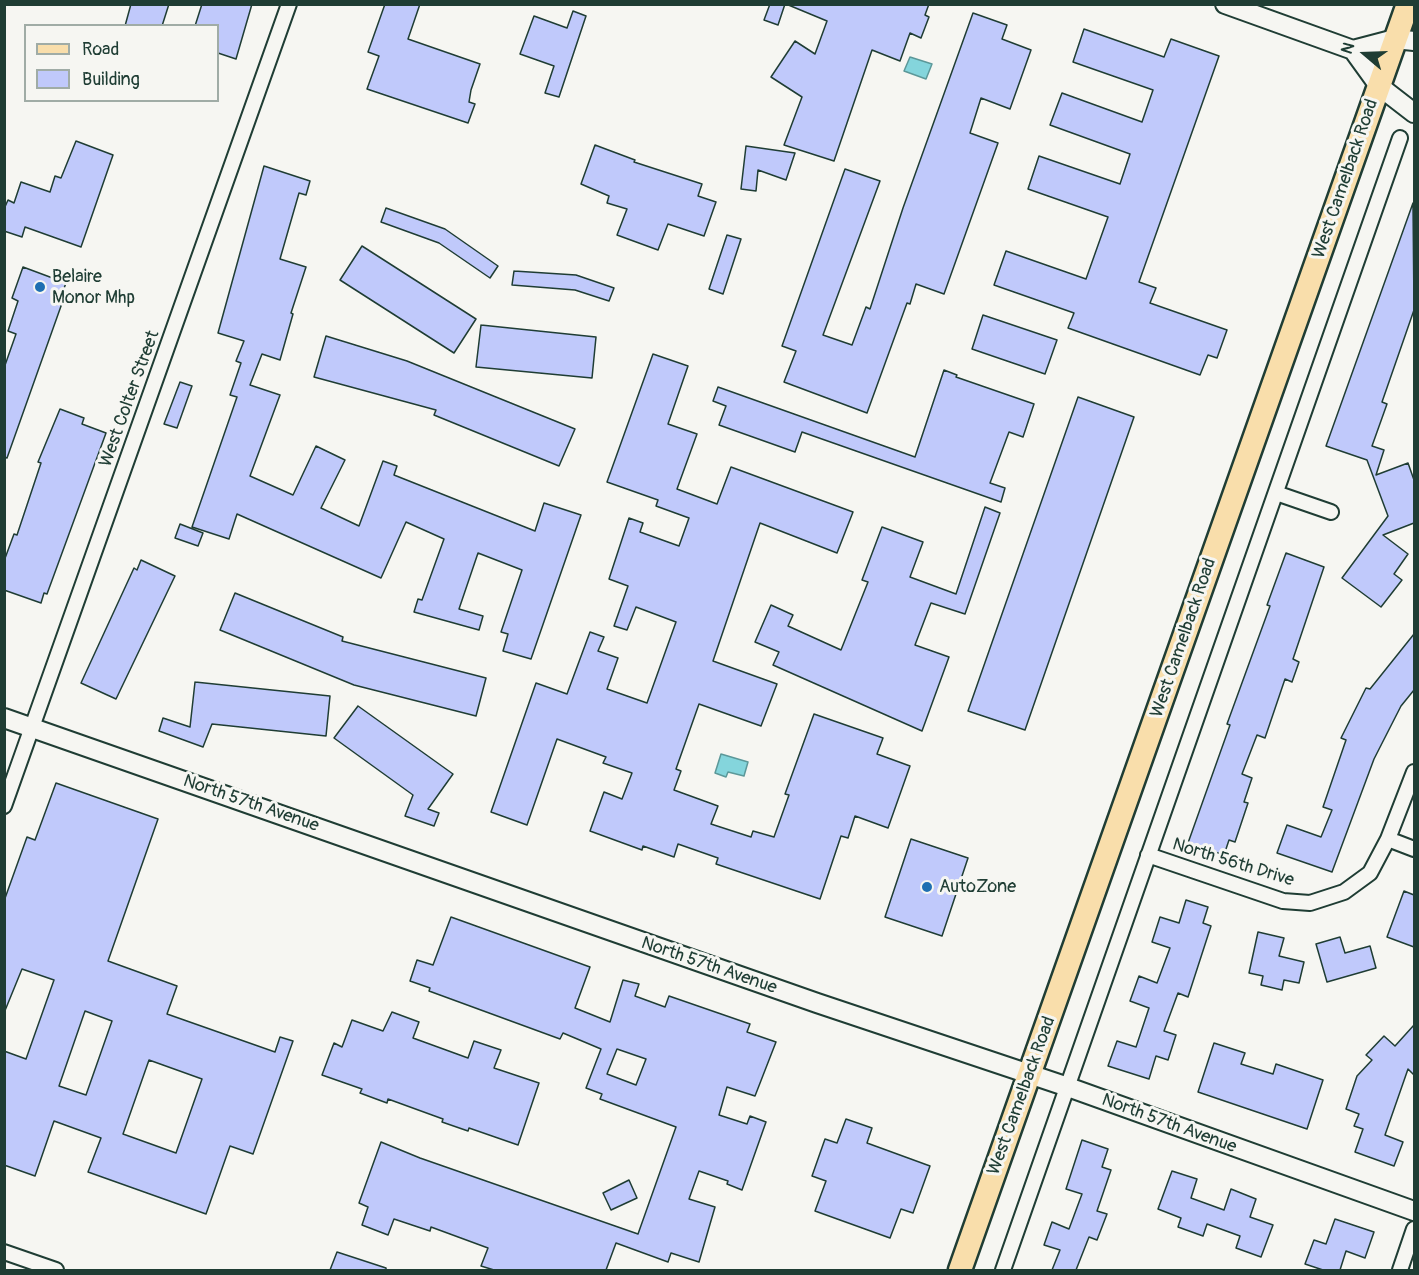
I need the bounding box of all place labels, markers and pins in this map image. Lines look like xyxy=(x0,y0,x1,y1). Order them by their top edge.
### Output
place label: Belaire Monor Mhp xyxy=(52,266,135,308)
marker: Belaire Monor Mhp xyxy=(33,280,47,294)
place label: AutoZone xyxy=(939,876,1016,898)
marker: AutoZone xyxy=(920,880,934,894)

